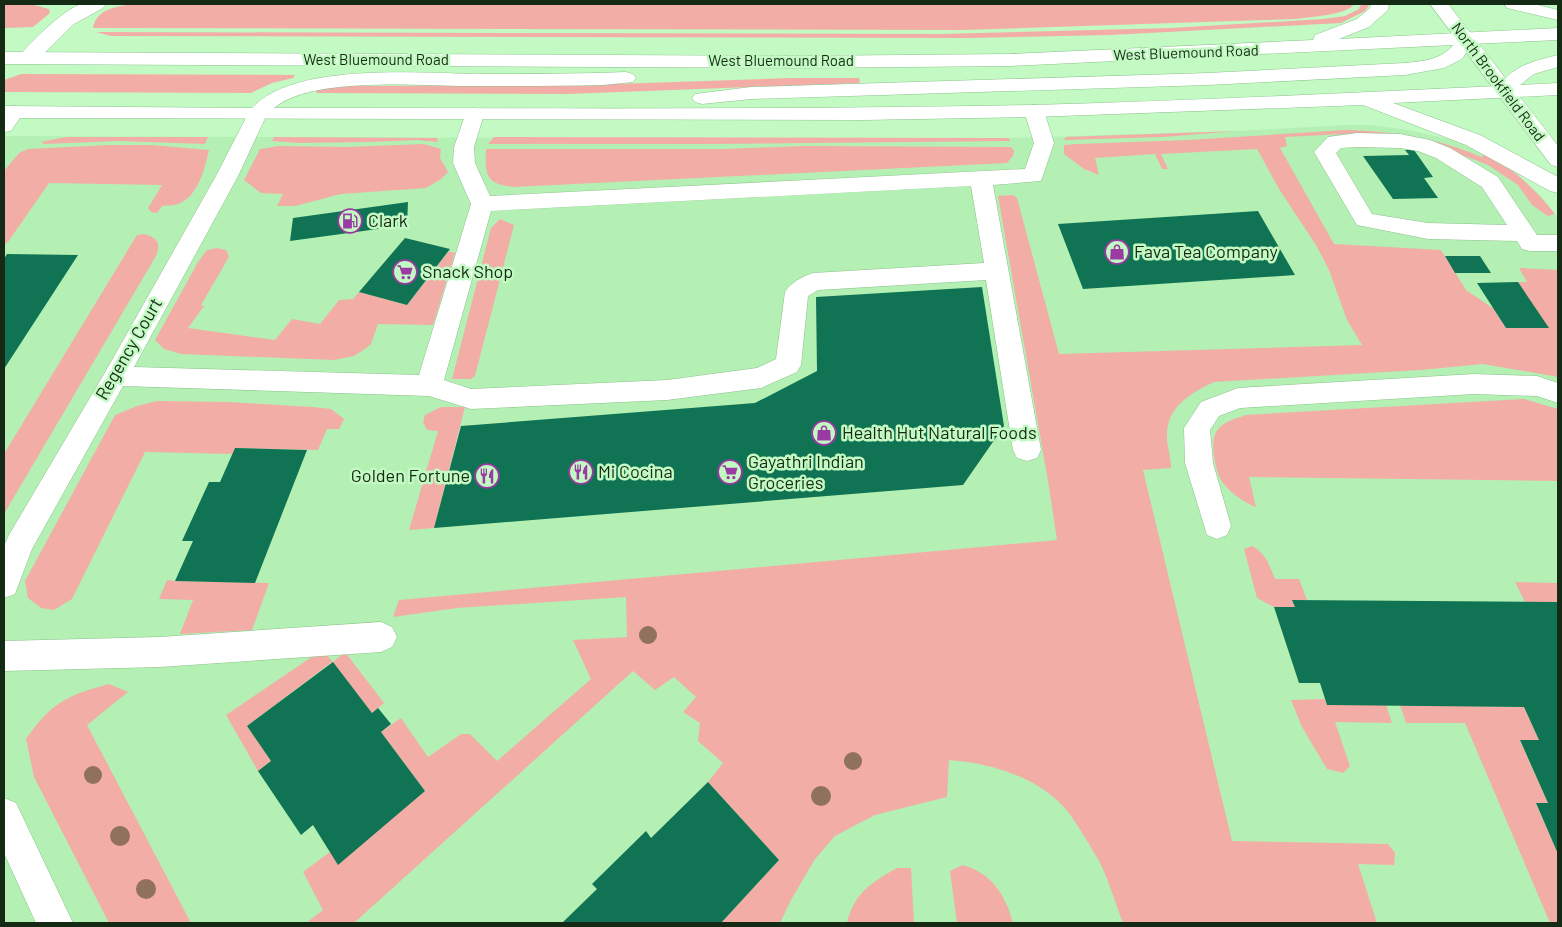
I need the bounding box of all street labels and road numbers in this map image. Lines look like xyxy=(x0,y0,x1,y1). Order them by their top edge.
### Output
street label: North Brookfield Road xyxy=(1448,18,1549,144)
street label: West Bluemound Road xyxy=(1113,40,1259,64)
street label: West Bluemound Road xyxy=(303,50,449,68)
street label: West Bluemound Road xyxy=(708,51,854,69)
street label: Regency Court xyxy=(90,294,166,403)

